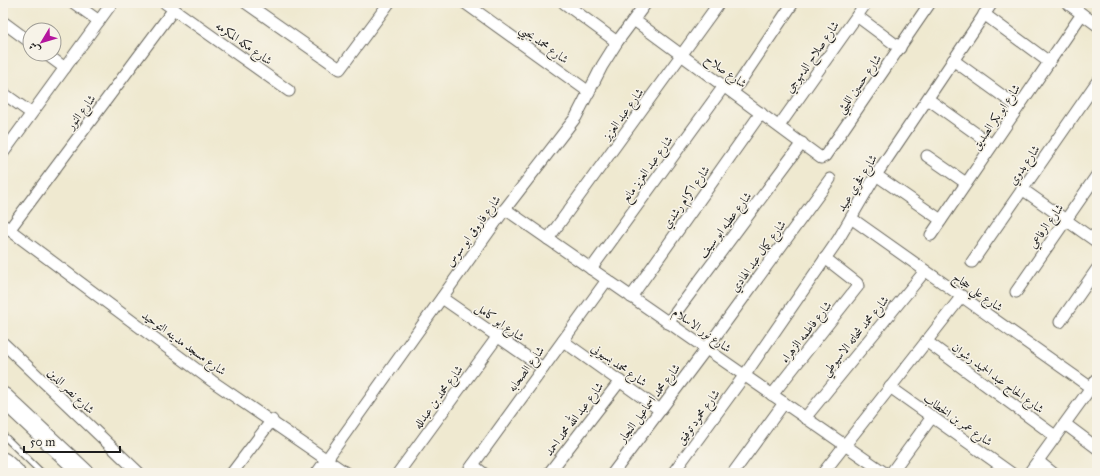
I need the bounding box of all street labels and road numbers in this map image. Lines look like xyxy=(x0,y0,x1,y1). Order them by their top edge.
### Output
street label: شارع مكه المكرمه xyxy=(211,18,275,71)
street label: شارع صلاح الدمهوجي xyxy=(782,18,845,98)
street label: شارع محمد يحيي xyxy=(514,22,571,71)
street label: شارع صلاح xyxy=(700,51,750,94)
street label: شارع حسين الليثي xyxy=(834,52,889,119)
street label: شارع ابو بكر الصديق xyxy=(969,81,1027,155)
street label: شارع عبد العزيز xyxy=(598,85,650,146)
street label: شارع النور xyxy=(63,92,102,135)
street label: شارع عبد العزيز مانع xyxy=(618,133,679,207)
street label: شارع بدوي xyxy=(1005,142,1046,190)
street label: شارع فخري عبيد xyxy=(834,152,883,216)
street label: شارع اكرام رشدي xyxy=(659,163,716,233)
street label: شارع عطيه ابو سيف xyxy=(696,189,758,263)
street label: شارع فاروق ابو سوس xyxy=(442,193,507,272)
street label: شارع الرفاعي xyxy=(1026,201,1070,253)
street label: شارع كمال عبد الهادي xyxy=(727,217,792,297)
street label: شارع علي حجاج xyxy=(947,270,1006,319)
street label: شارع محمد شحاته الاسيوطي xyxy=(818,293,896,382)
street label: شارع فاطمه الزهراء xyxy=(778,298,838,368)
street label: شارع ابو كامل xyxy=(470,300,527,347)
street label: شارع نور الاسلام xyxy=(668,305,734,359)
street label: شارع مسجد مدينه التوحيد xyxy=(137,308,229,382)
street label: شارع الحاج عبد الحميد رشوان xyxy=(947,340,1047,419)
street label: شارع محمد بسيوني xyxy=(586,341,650,393)
street label: شارع الصحابه xyxy=(505,343,551,397)
street label: شارع محمد اسماعيل النجار xyxy=(614,361,686,448)
street label: شارع محمد بن عبدلله xyxy=(410,362,469,434)
street label: شارع نصر الدين xyxy=(42,365,97,420)
street label: شارع عبد الله محمد احمد xyxy=(539,378,609,461)
street label: شارع محمود توفيق xyxy=(673,387,726,450)
street label: شارع عمر بن الخطاب xyxy=(919,391,995,452)

